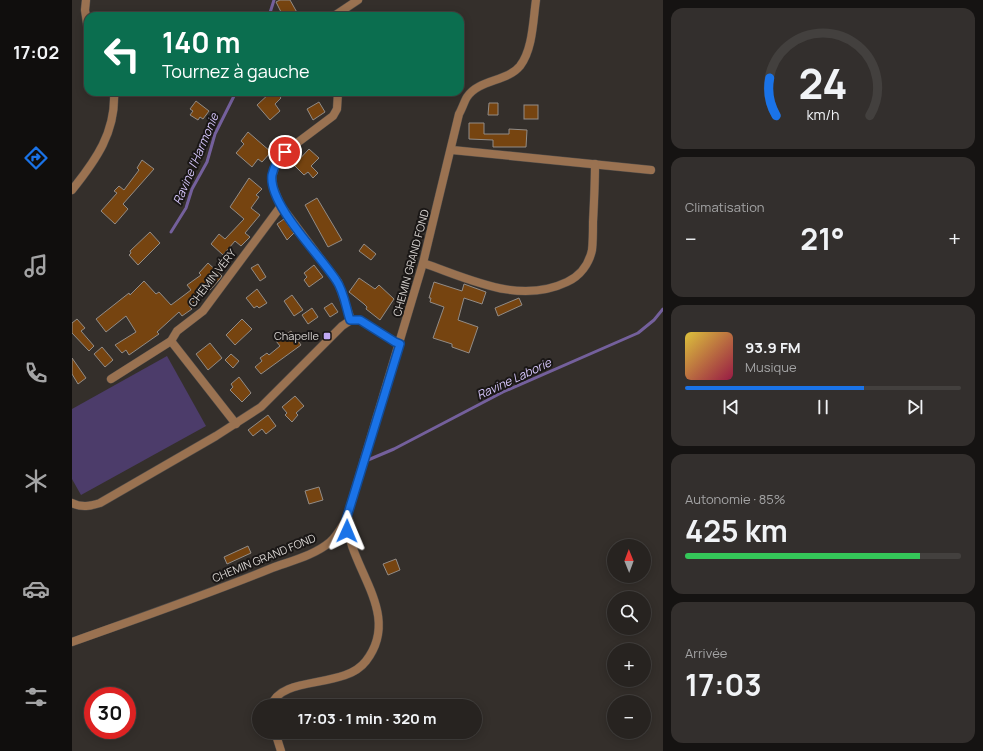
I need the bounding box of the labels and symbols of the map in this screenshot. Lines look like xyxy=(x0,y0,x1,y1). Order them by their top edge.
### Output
water label: Ravine l'Harmonie xyxy=(169,110,223,207)
pin xyxy=(268,135,302,169)
street label: CHEMIN GRAND FOND xyxy=(389,208,432,318)
street label: CHEMIN VÉRY xyxy=(184,245,239,310)
place label: Chapelle xyxy=(274,328,320,343)
marker: Chapelle xyxy=(322,331,332,341)
water label: Ravine Laborie xyxy=(474,353,555,403)
position arrow xyxy=(326,510,368,552)
street label: CHEMIN GRAND FOND xyxy=(210,530,318,585)
north arrow xyxy=(607,539,651,583)
speed limit sign: 30 xyxy=(84,687,136,739)

